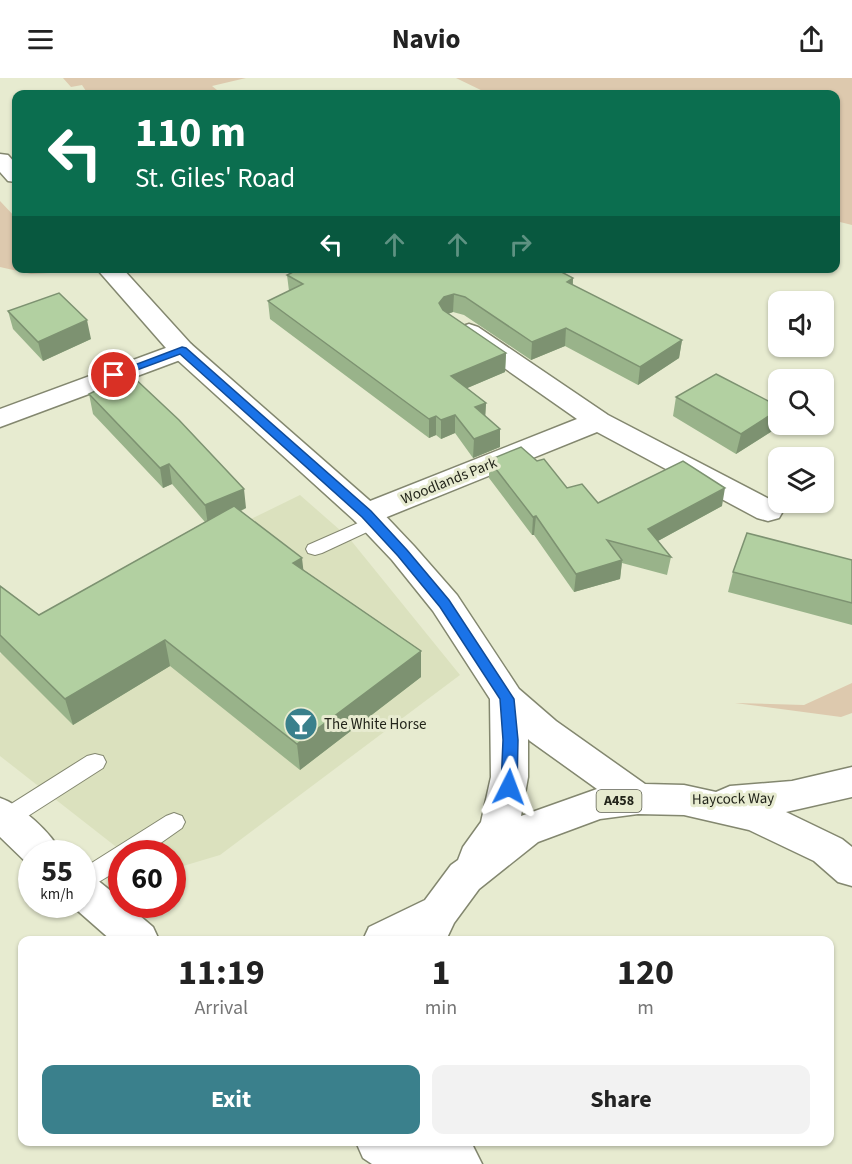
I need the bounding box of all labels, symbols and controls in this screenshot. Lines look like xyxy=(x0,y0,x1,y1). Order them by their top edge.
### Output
text: Navio xyxy=(392,20,460,59)
icon: menu xyxy=(24,23,57,56)
icon: share xyxy=(795,23,828,56)
text: 110 m xyxy=(135,103,246,163)
icon: left xyxy=(36,114,114,192)
text: St. Giles' Road xyxy=(135,159,295,198)
icon: left xyxy=(315,228,348,261)
icon: ahead xyxy=(378,228,411,261)
icon: ahead xyxy=(441,228,474,261)
icon: right xyxy=(504,228,537,261)
map controls xyxy=(768,291,834,513)
button: sound xyxy=(768,291,834,357)
pin xyxy=(88,349,139,400)
icon: arrive xyxy=(97,358,130,391)
button: search xyxy=(768,369,834,435)
button: layers xyxy=(768,447,834,513)
street label: Woodlands Park xyxy=(398,452,501,510)
bar icon: The White Horse xyxy=(283,706,319,742)
place label: The White Horse xyxy=(324,714,426,735)
position arrow xyxy=(477,755,541,819)
street label: Haycock Way xyxy=(692,788,774,810)
road number: A458 xyxy=(596,790,642,812)
speed limit sign: 60 xyxy=(108,840,186,918)
text: 55 xyxy=(41,850,73,893)
text: km/h xyxy=(40,884,74,905)
text: 11:19 xyxy=(178,947,265,998)
text: 1 xyxy=(431,947,450,998)
text: 120 xyxy=(617,947,674,998)
text: Arrival xyxy=(194,994,248,1022)
text: min xyxy=(425,994,457,1022)
text: m xyxy=(637,994,654,1022)
button: Exit xyxy=(42,1065,420,1134)
button: Share xyxy=(432,1065,810,1134)

